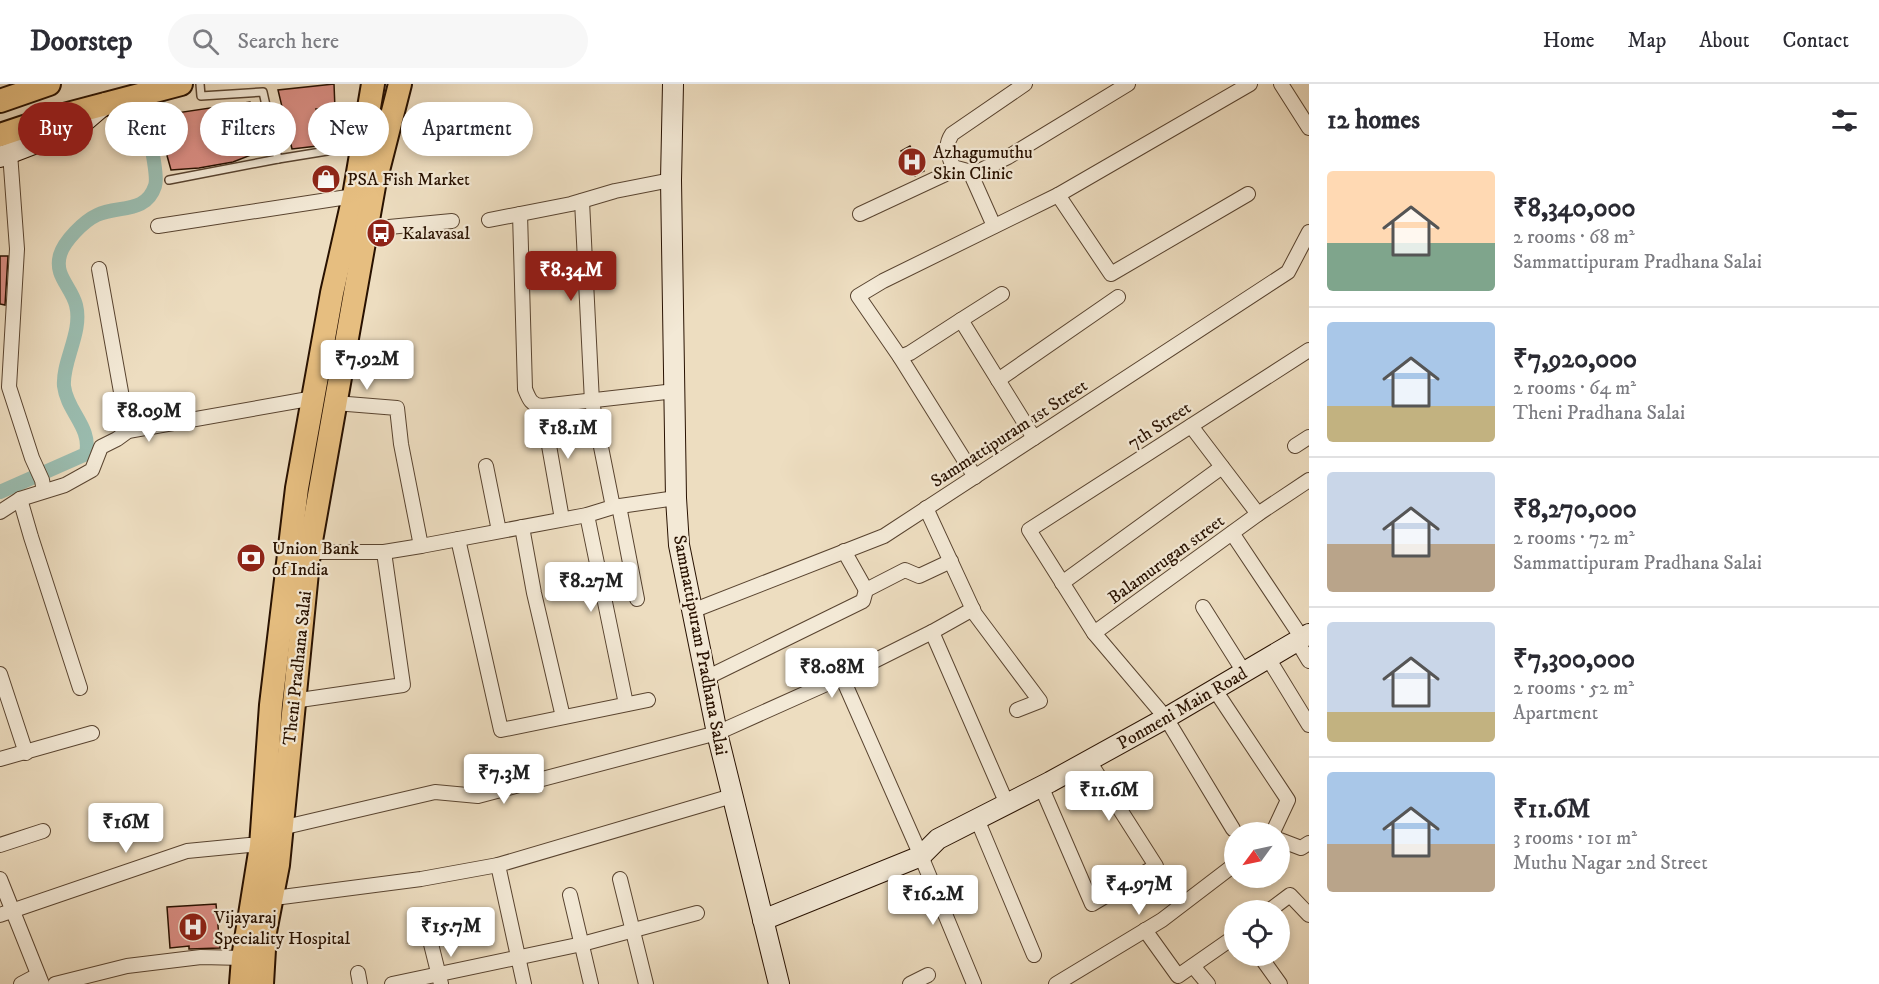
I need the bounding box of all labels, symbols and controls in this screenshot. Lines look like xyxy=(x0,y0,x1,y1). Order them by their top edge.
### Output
search box xyxy=(168,14,588,68)
text: Doorstep xyxy=(30,24,132,59)
icon: search xyxy=(189,25,222,58)
text: Search here xyxy=(237,28,339,55)
text: Home xyxy=(1543,28,1595,54)
text: Map xyxy=(1628,28,1666,54)
text: About xyxy=(1699,28,1750,54)
text: Contact xyxy=(1783,28,1849,54)
chip: Buy xyxy=(18,102,93,156)
chip: Rent xyxy=(105,102,188,156)
chip: Filters xyxy=(200,102,296,156)
chip: New xyxy=(308,102,389,156)
chip: Apartment xyxy=(401,102,533,156)
text: 12 homes xyxy=(1327,104,1420,137)
icon: filters xyxy=(1828,104,1861,137)
place label: Azhagumuthu Skin Clinic xyxy=(933,142,1033,185)
hospital icon: Azhagumuthu Skin Clinic xyxy=(896,146,928,178)
shop icon: PSA Fish Market xyxy=(310,163,342,195)
place label: PSA Fish Market xyxy=(347,169,470,191)
text: ₹8,340,000 xyxy=(1513,192,1636,225)
icon: home xyxy=(1375,195,1447,267)
bus stop icon: Kalavasal xyxy=(365,217,397,249)
place label: Kalavasal xyxy=(402,223,471,245)
text: 2 rooms · 68 m² xyxy=(1513,225,1635,250)
text: Sammattipuram Pradhana Salai xyxy=(1513,250,1762,275)
pin: ₹8.34M xyxy=(522,251,620,302)
text: ₹8.34M xyxy=(539,258,603,283)
pin: ₹7.92M xyxy=(318,340,416,391)
text: ₹7,920,000 xyxy=(1513,343,1637,376)
icon: home xyxy=(1375,346,1447,418)
text: ₹7.92M xyxy=(335,347,399,372)
street label: Sammattipuram 1st Street xyxy=(927,375,1092,493)
text: 2 rooms · 64 m² xyxy=(1513,376,1636,401)
pin: ₹8.09M xyxy=(100,392,198,443)
street label: 7th Street xyxy=(1124,397,1196,454)
text: ₹8.09M xyxy=(116,399,182,424)
text: Theni Pradhana Salai xyxy=(1513,401,1685,426)
pin: ₹18.1M xyxy=(519,409,617,460)
text: ₹18.1M xyxy=(538,416,598,441)
text: ₹8,270,000 xyxy=(1513,493,1637,526)
icon: home xyxy=(1375,496,1447,568)
street label: Balamurugan street xyxy=(1104,510,1229,609)
text: 2 rooms · 72 m² xyxy=(1513,526,1635,551)
street label: Sammattipuram Pradhana Salai xyxy=(668,533,732,757)
place label: Union Bank of India xyxy=(272,538,359,581)
bank icon: Union Bank of India xyxy=(235,542,267,574)
text: Sammattipuram Pradhana Salai xyxy=(1513,551,1762,576)
pin: ₹8.27M xyxy=(542,562,640,613)
text: ₹8.27M xyxy=(559,569,623,594)
street label: Theni Pradhana Salai xyxy=(279,590,317,746)
text: ₹7,300,000 xyxy=(1513,643,1635,676)
icon: home xyxy=(1375,646,1447,718)
pin: ₹8.08M xyxy=(783,648,881,699)
text: ₹8.08M xyxy=(799,655,865,680)
street label: Ponmeni Main Road xyxy=(1114,663,1251,755)
text: 2 rooms · 52 m² xyxy=(1513,676,1634,701)
text: Apartment xyxy=(1513,701,1598,726)
pin: ₹7.3M xyxy=(462,754,546,805)
text: ₹7.3M xyxy=(478,761,530,786)
pin: ₹11.6M xyxy=(1060,771,1158,822)
text: ₹11.6M xyxy=(1079,778,1139,803)
text: ₹11.6M xyxy=(1513,793,1590,826)
icon: home xyxy=(1375,796,1447,868)
pin: ₹16M xyxy=(90,803,162,854)
text: ₹16M xyxy=(102,810,150,835)
north arrow xyxy=(1224,822,1290,888)
map controls xyxy=(1224,822,1290,966)
text: 3 rooms · 101 m² xyxy=(1513,826,1637,851)
text: Muthu Nagar 2nd Street xyxy=(1513,851,1708,876)
pin: ₹4.97M xyxy=(1090,865,1188,916)
text: ₹4.97M xyxy=(1106,872,1172,897)
pin: ₹16.2M xyxy=(884,875,982,926)
text: ₹16.2M xyxy=(902,882,964,907)
button: locate xyxy=(1224,900,1290,966)
place label: Vijayaraj Speciality Hospital xyxy=(213,907,351,950)
pin: ₹15.7M xyxy=(402,907,500,958)
hospital icon: Vijayaraj Speciality Hospital xyxy=(177,911,209,943)
text: ₹15.7M xyxy=(421,914,481,939)

